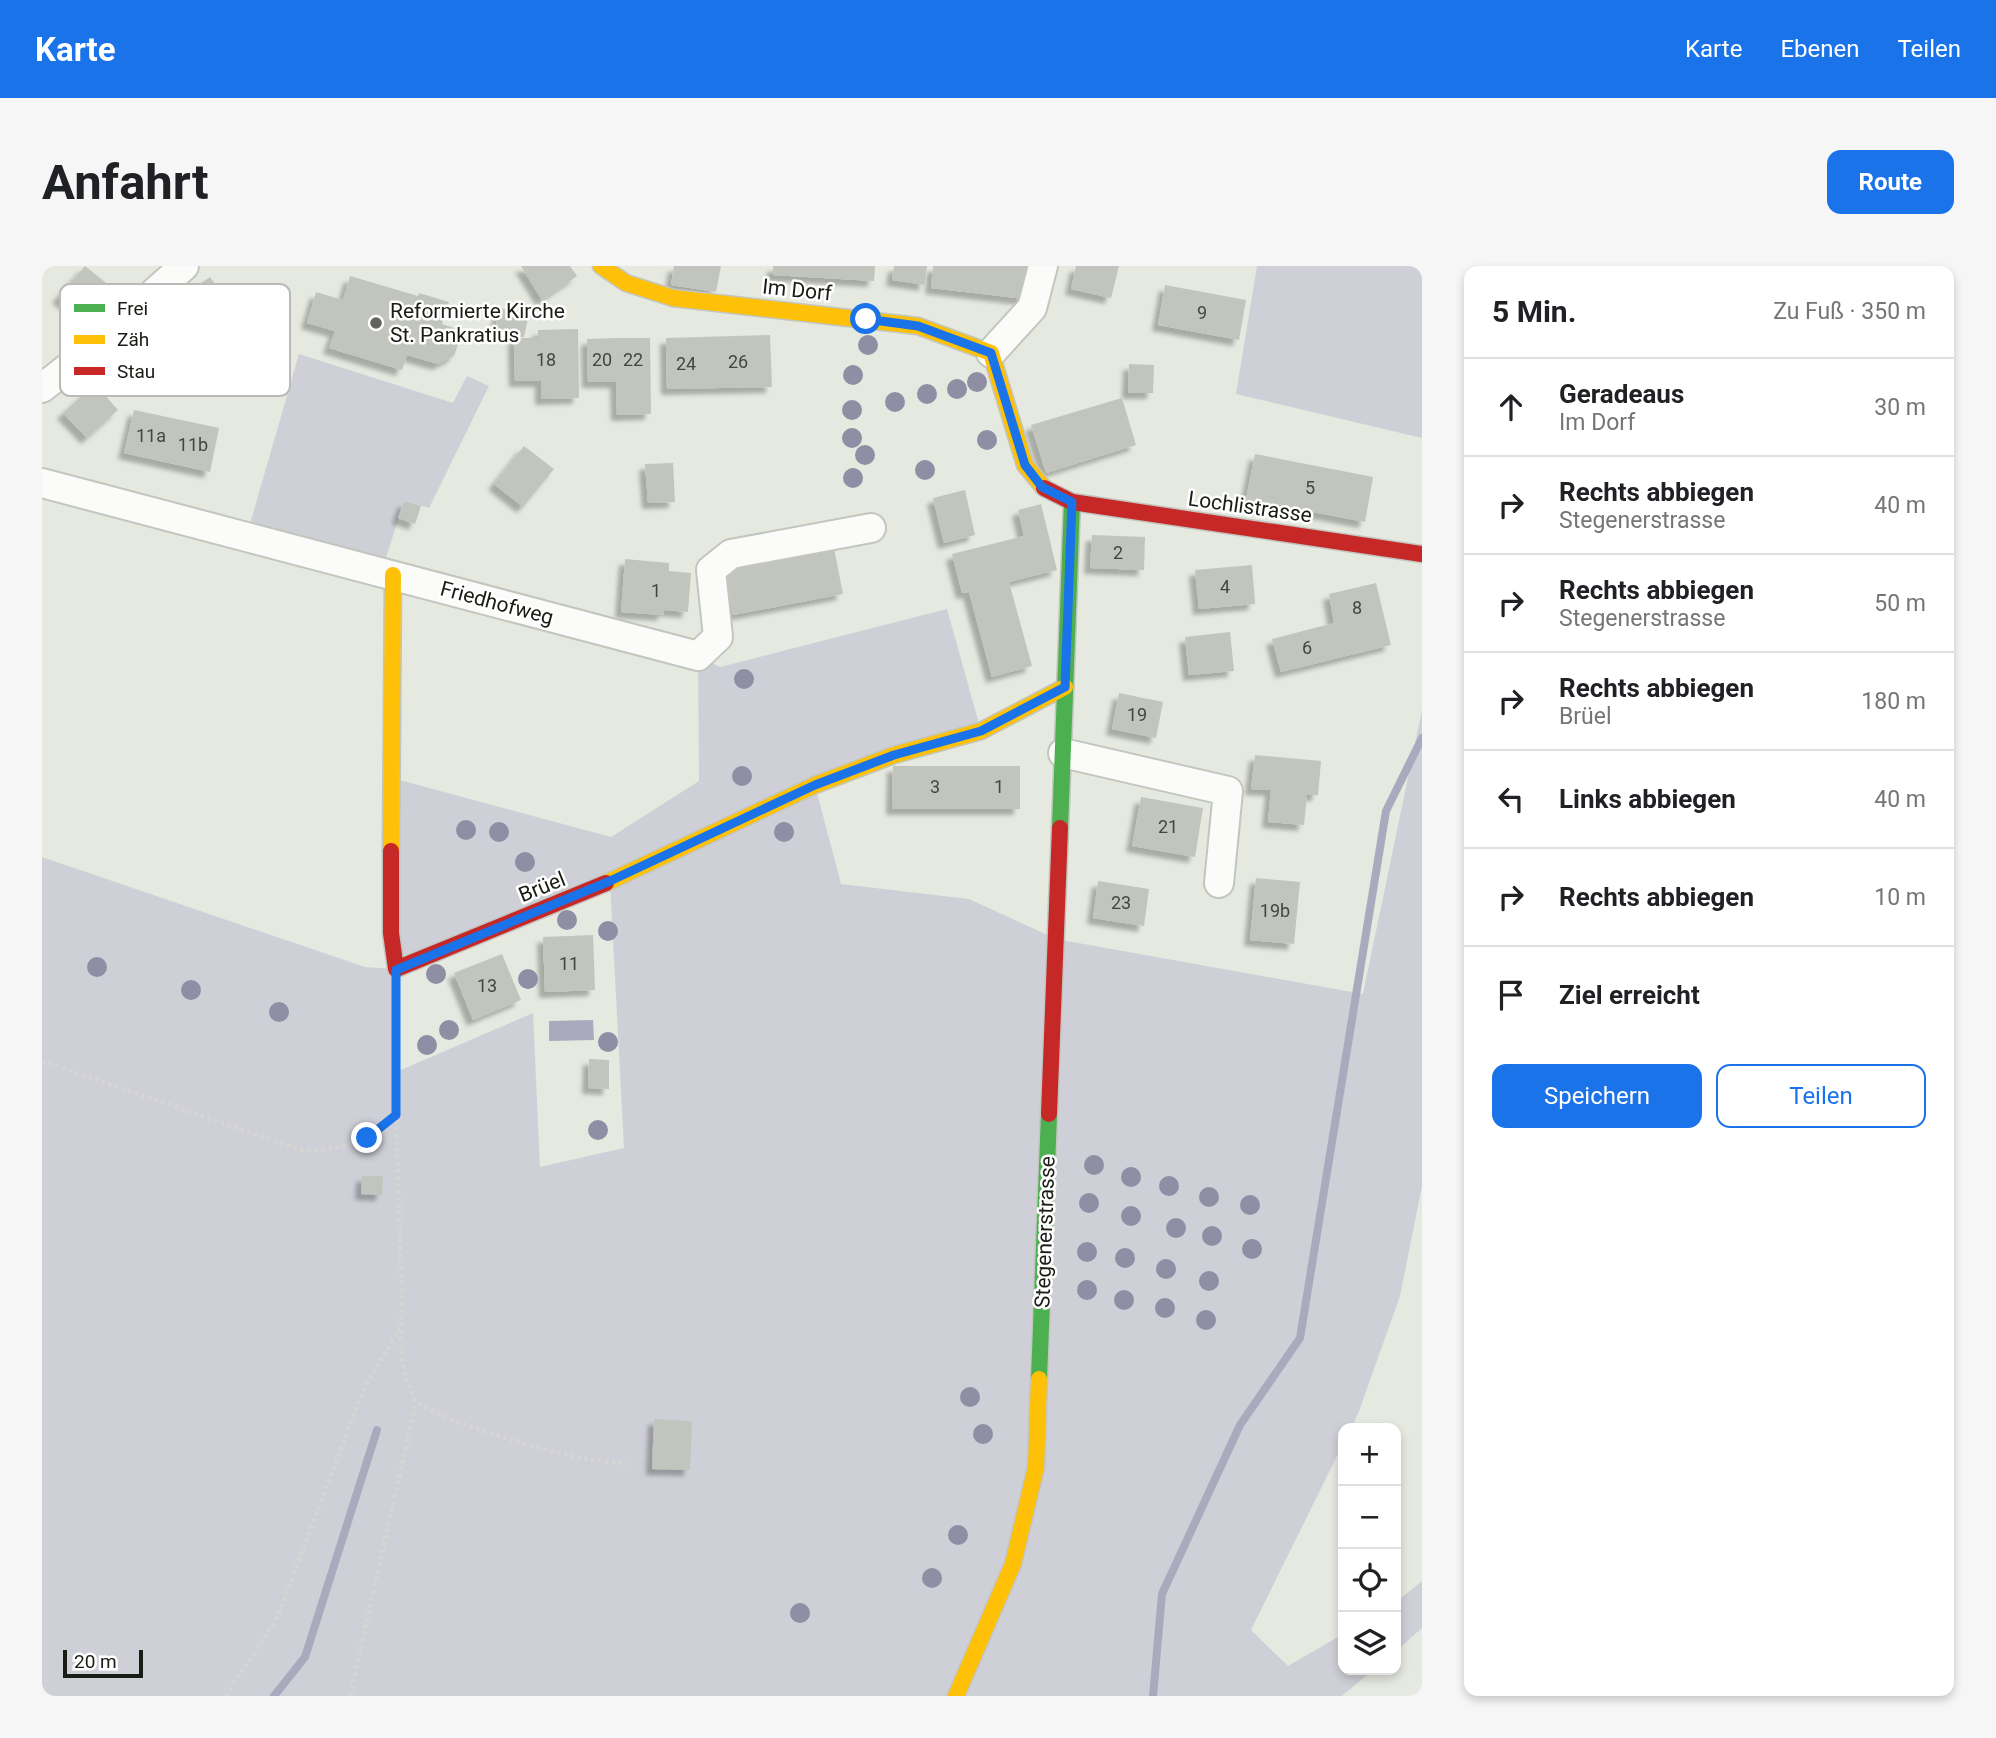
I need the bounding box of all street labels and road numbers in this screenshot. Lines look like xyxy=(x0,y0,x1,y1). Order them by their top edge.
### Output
street label: Im Dorf xyxy=(761,274,834,306)
street label: Lochlistrasse xyxy=(1187,486,1313,528)
street label: Friedhofweg xyxy=(438,576,556,630)
street label: Brüel xyxy=(515,867,569,907)
street label: Stegenerstrasse xyxy=(1030,1156,1060,1308)

